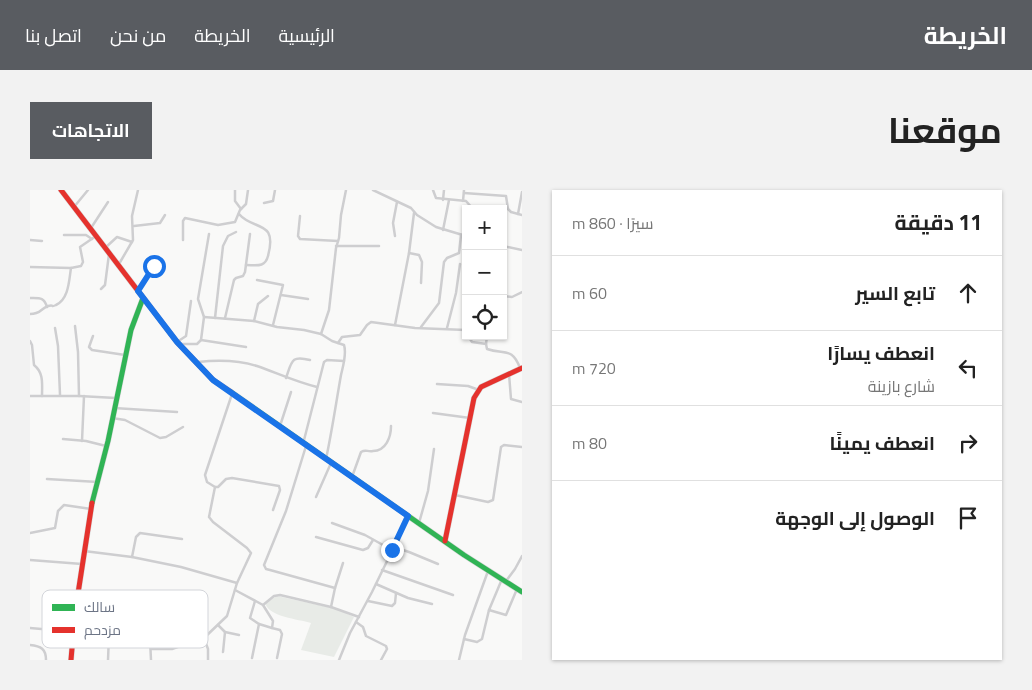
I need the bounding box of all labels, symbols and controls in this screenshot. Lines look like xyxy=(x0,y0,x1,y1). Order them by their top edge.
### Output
text: الخريطة xyxy=(924,17,1007,53)
text: اتصل بنا xyxy=(25,22,82,49)
text: من نحن xyxy=(110,22,166,49)
text: الخريطة xyxy=(194,22,250,49)
text: الرئيسية xyxy=(278,22,335,49)
button: الاتجاهات xyxy=(30,102,152,159)
text: موقعنا xyxy=(888,103,1002,157)
map controls xyxy=(462,205,507,340)
button: + xyxy=(462,205,507,250)
text: 11 دقيقة xyxy=(894,206,982,238)
text: سيرًا · 860 m xyxy=(572,211,653,235)
button: − xyxy=(462,250,507,295)
route start xyxy=(143,255,166,278)
text: تابع السير xyxy=(855,278,935,307)
icon: ahead xyxy=(954,279,982,307)
text: 60 m xyxy=(572,281,607,305)
button: locate xyxy=(462,295,507,340)
text: انعطف يسارًا xyxy=(827,338,935,367)
icon: left xyxy=(954,354,982,382)
text: 720 m xyxy=(572,356,616,380)
text: شارع بازينة xyxy=(868,374,935,398)
text: انعطف يمينًا xyxy=(830,428,935,457)
icon: right xyxy=(954,429,982,457)
text: 80 m xyxy=(572,431,607,455)
text: الوصول إلى الوجهة xyxy=(775,503,935,532)
icon: arrive xyxy=(954,504,982,532)
route end xyxy=(381,539,404,562)
legend xyxy=(42,590,208,648)
text: سالك xyxy=(84,596,115,617)
text: مزدحم xyxy=(84,619,121,640)

